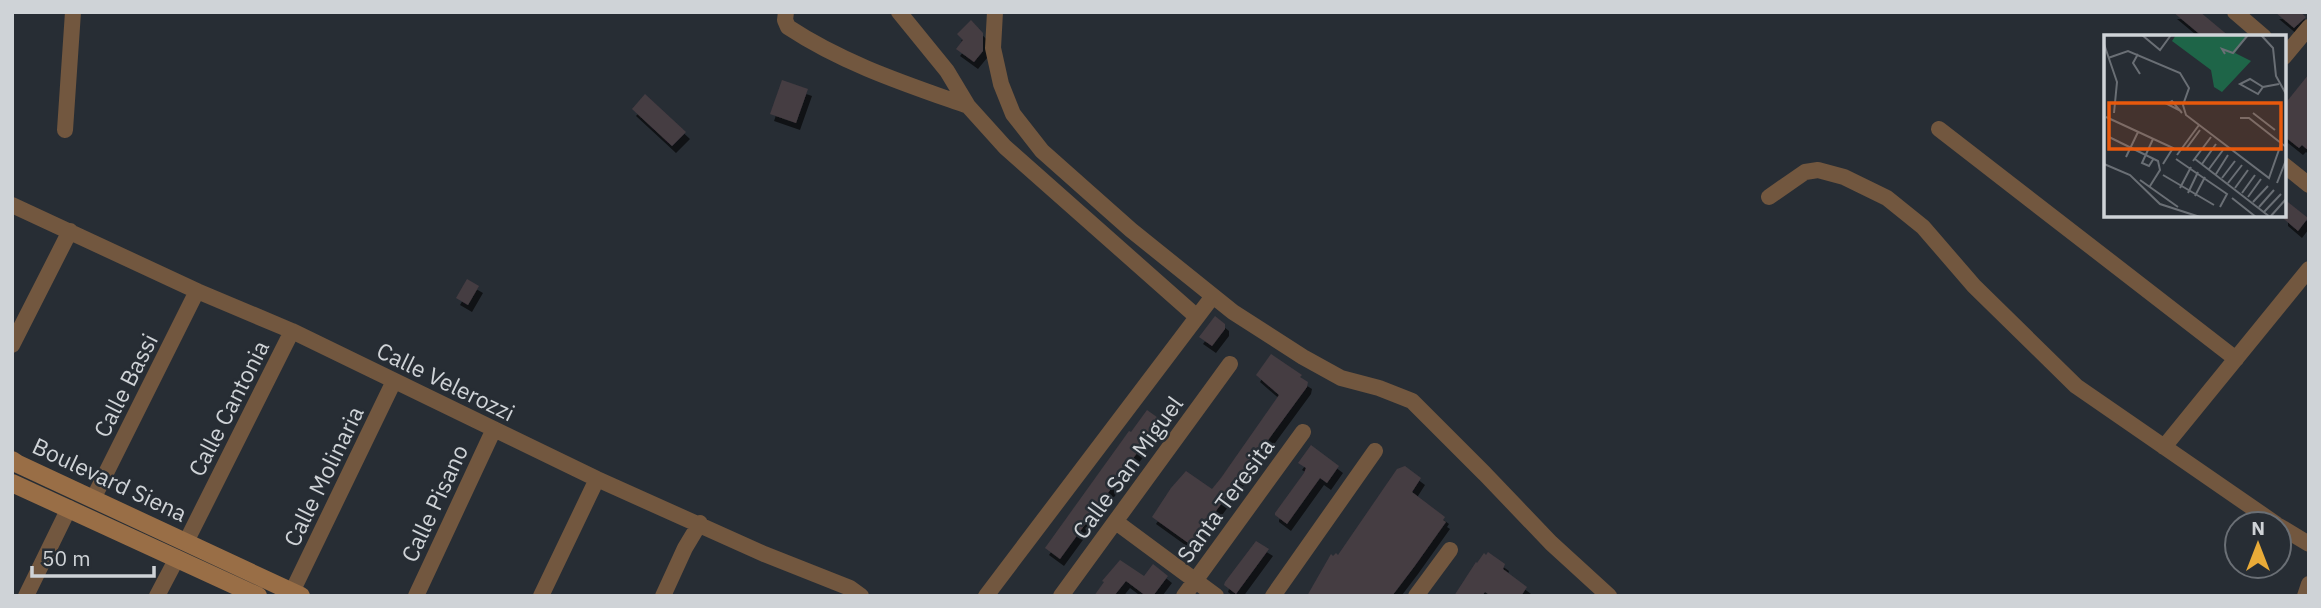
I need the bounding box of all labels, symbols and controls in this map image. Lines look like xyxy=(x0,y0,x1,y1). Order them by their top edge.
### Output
inset map xyxy=(2104,35,2286,217)
street label: Calle Bassi xyxy=(86,328,164,442)
street label: Calle Cantonia xyxy=(181,335,275,481)
street label: Calle Velerozzi xyxy=(372,335,520,427)
street label: Calle San Miguel xyxy=(1065,390,1189,544)
street label: Calle Molinaria xyxy=(276,401,370,551)
street label: Boulevard Siena xyxy=(28,430,192,528)
street label: Santa Teresita xyxy=(1170,432,1280,568)
street label: Calle Pisano xyxy=(394,439,474,567)
north arrow xyxy=(2223,510,2293,580)
text: N xyxy=(2251,516,2265,540)
scale bar xyxy=(32,534,154,578)
text: 50 m xyxy=(42,544,91,572)

